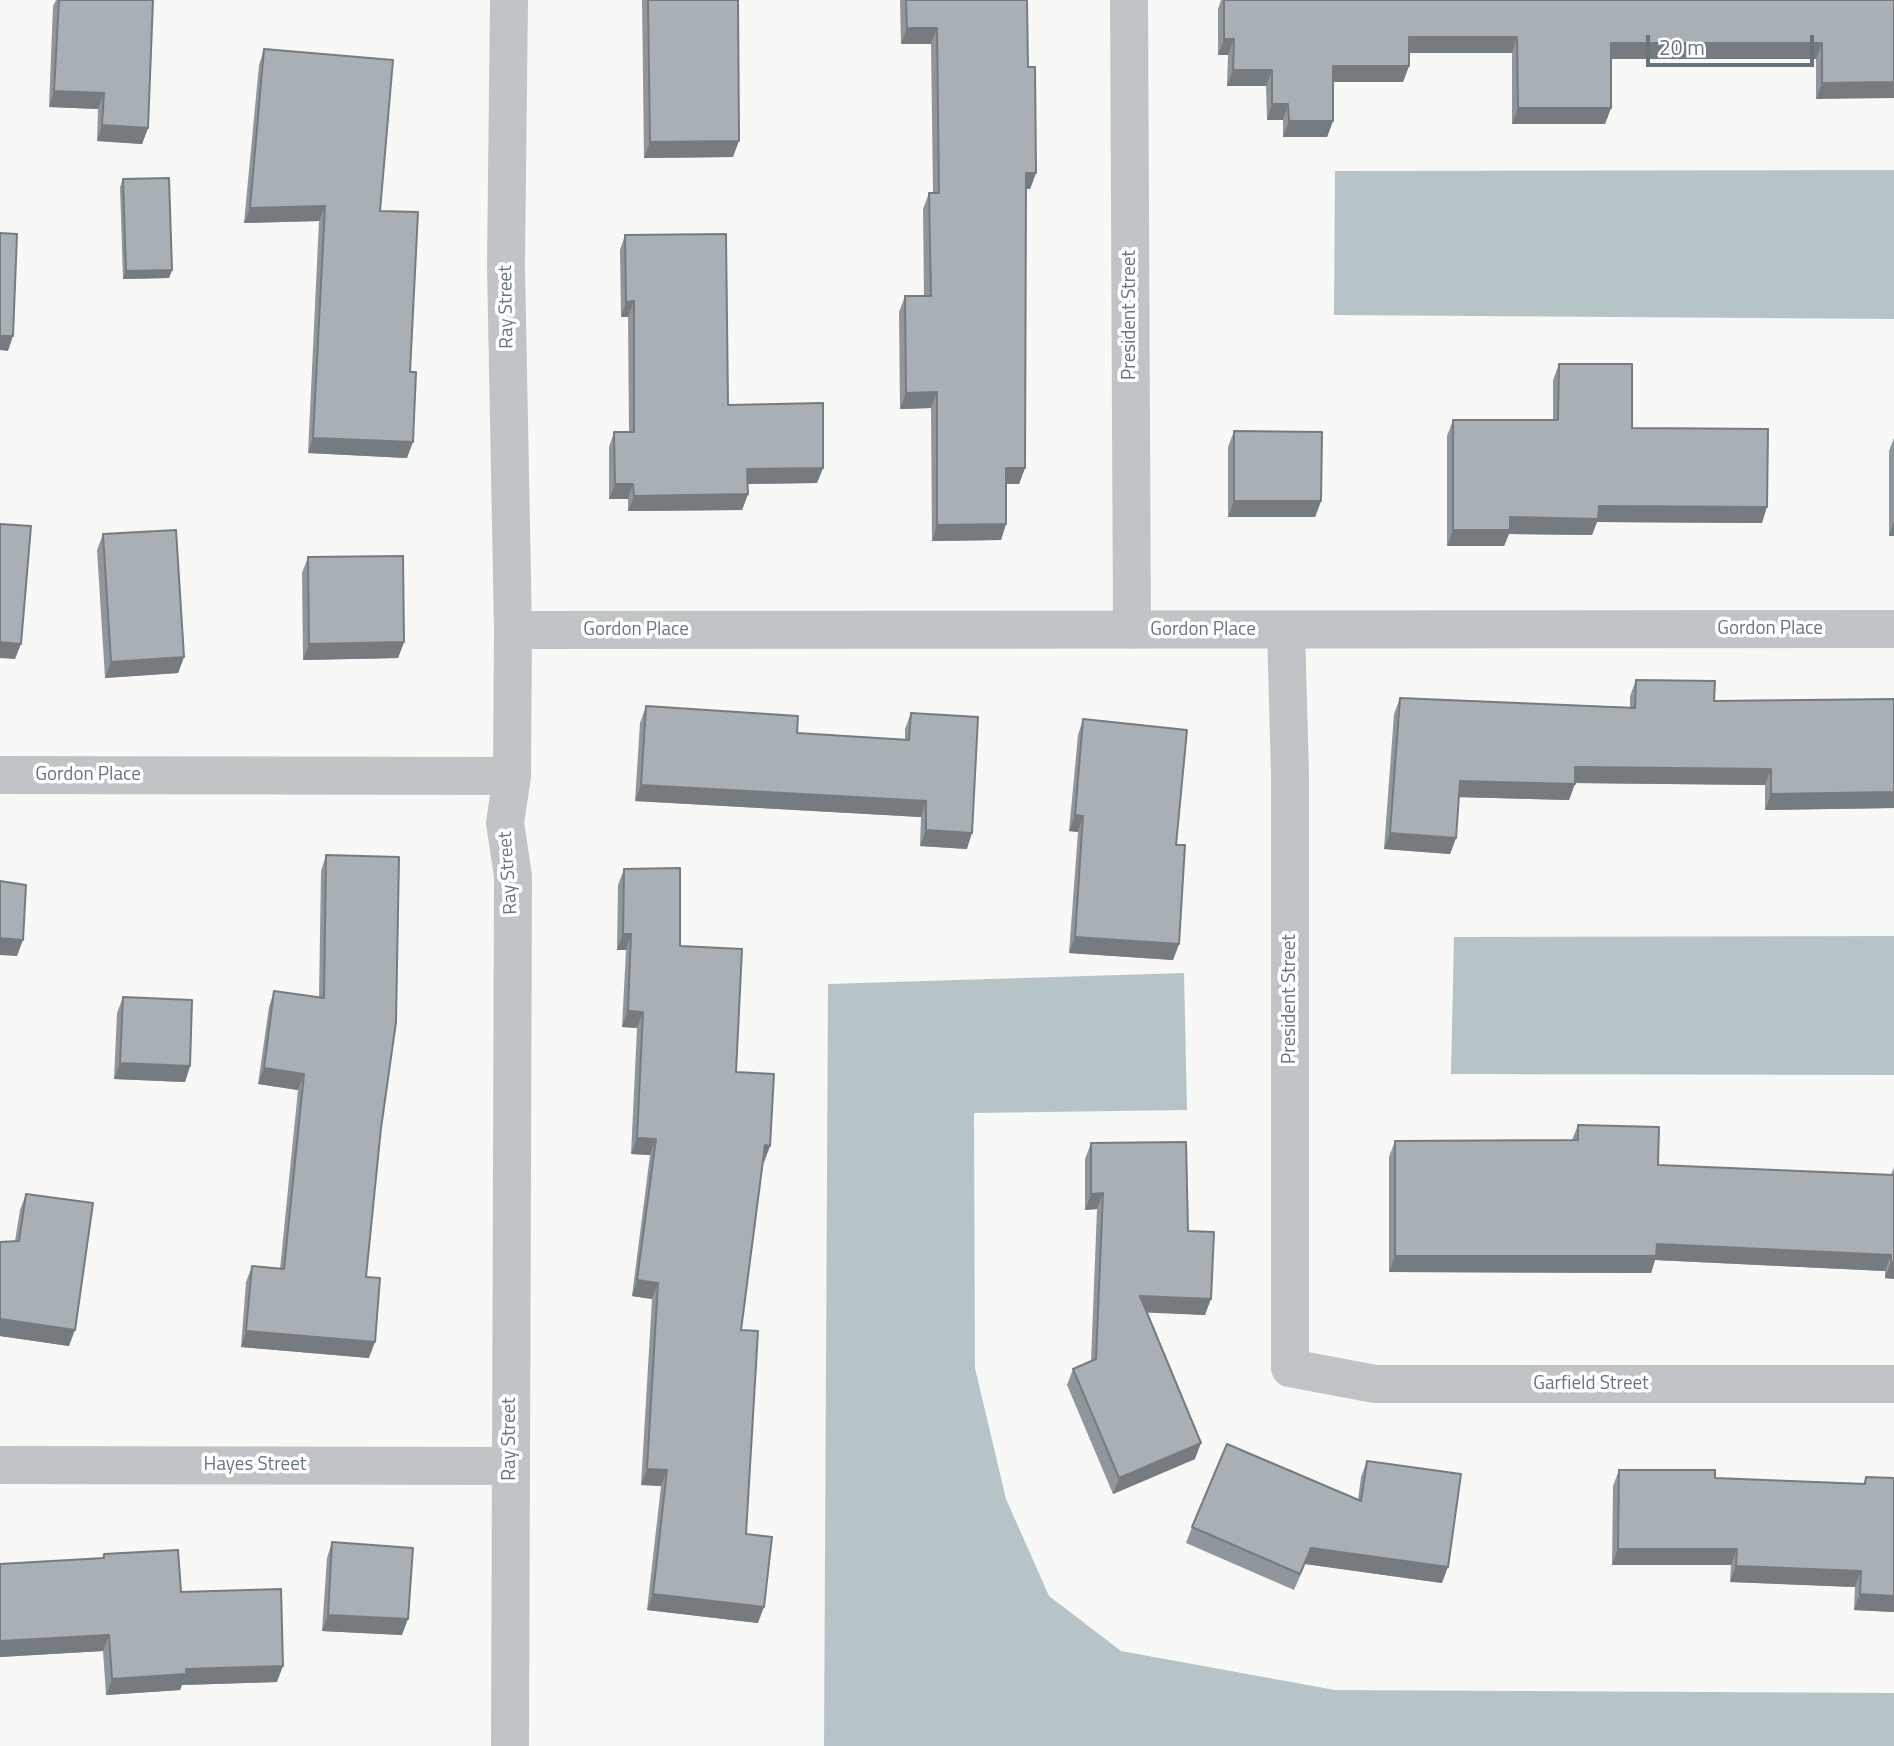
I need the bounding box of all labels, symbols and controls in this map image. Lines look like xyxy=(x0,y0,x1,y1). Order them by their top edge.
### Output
scale bar xyxy=(1649,21,1817,65)
text: 20 m xyxy=(1659,31,1705,63)
street label: President Street xyxy=(1119,250,1141,380)
street label: Ray Street xyxy=(495,265,519,349)
street label: Gordon Place xyxy=(1717,618,1823,640)
street label: Gordon Place xyxy=(583,619,689,641)
street label: Gordon Place xyxy=(1150,619,1256,641)
street label: Gordon Place xyxy=(35,764,141,786)
street label: Ray Street xyxy=(495,831,523,915)
street label: President Street xyxy=(1279,934,1301,1064)
street label: Garfield Street xyxy=(1533,1373,1649,1395)
street label: Ray Street xyxy=(499,1397,521,1481)
street label: Hayes Street xyxy=(204,1454,306,1476)

